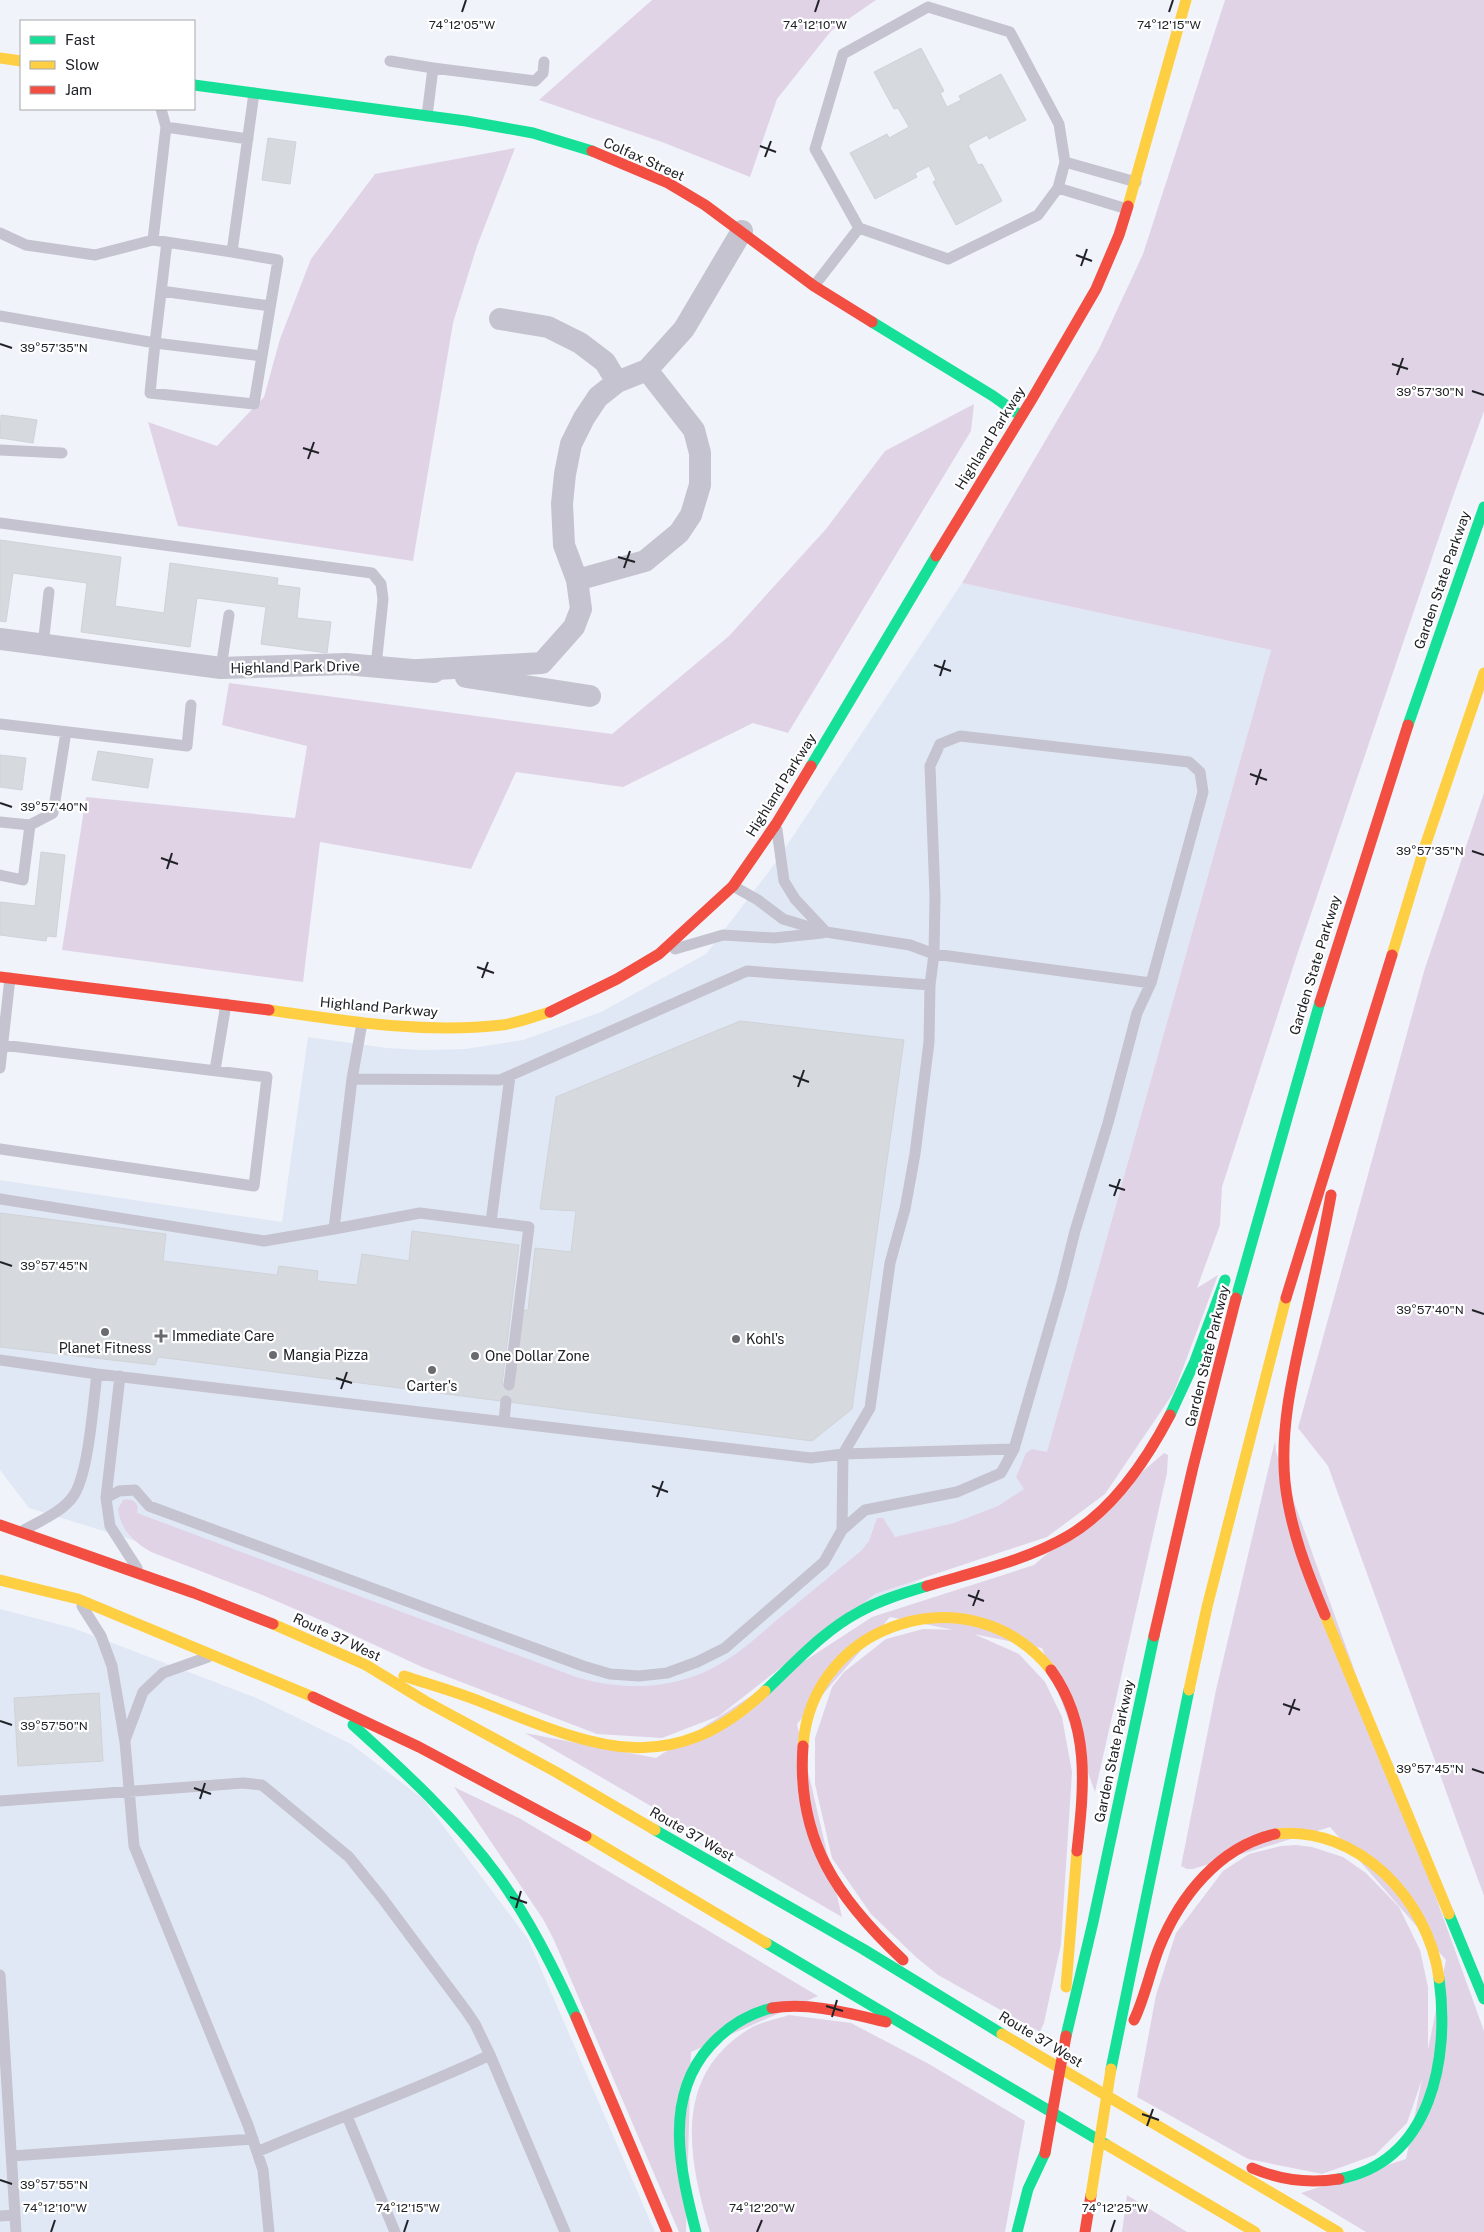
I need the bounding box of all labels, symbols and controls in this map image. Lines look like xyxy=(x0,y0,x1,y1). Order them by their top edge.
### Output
text: 74°12'05"W xyxy=(429,18,496,32)
text: 74°12'10"W xyxy=(783,18,847,32)
text: 74°12'15"W xyxy=(1137,18,1202,32)
legend xyxy=(20,20,195,110)
text: Fast xyxy=(65,31,95,48)
text: Slow xyxy=(65,56,100,73)
text: Jam xyxy=(65,81,92,98)
street label: Colfax Street xyxy=(601,134,687,184)
text: 39°57'35"N xyxy=(20,341,88,355)
street label: Highland Parkway xyxy=(952,383,1028,492)
text: 39°57'30"N xyxy=(1396,385,1464,399)
street label: Garden State Parkway xyxy=(1411,508,1473,651)
street label: Highland Park Drive xyxy=(230,658,360,676)
street label: Highland Parkway xyxy=(743,730,819,839)
text: 39°57'40"N xyxy=(20,800,88,814)
text: 39°57'35"N xyxy=(1396,844,1464,858)
street label: Garden State Parkway xyxy=(1286,893,1344,1037)
street label: Highland Parkway xyxy=(319,994,439,1020)
text: 39°57'45"N xyxy=(20,1259,88,1273)
street label: Garden State Parkway xyxy=(1182,1283,1232,1428)
text: 39°57'40"N xyxy=(1396,1303,1464,1317)
marker: Planet Fitness xyxy=(99,1326,111,1338)
place label: Immediate Care xyxy=(172,1328,275,1344)
marker: Immediate Care xyxy=(154,1329,168,1343)
place label: Kohl's xyxy=(746,1331,784,1347)
marker: Kohl's xyxy=(730,1333,742,1345)
place label: Planet Fitness xyxy=(59,1340,151,1356)
place label: Mangia Pizza xyxy=(283,1347,368,1363)
place label: One Dollar Zone xyxy=(485,1348,590,1364)
marker: Mangia Pizza xyxy=(267,1349,279,1361)
marker: One Dollar Zone xyxy=(469,1350,481,1362)
marker: Carter's xyxy=(426,1364,438,1376)
place label: Carter's xyxy=(407,1378,457,1394)
street label: Route 37 West xyxy=(291,1610,383,1664)
street label: Garden State Parkway xyxy=(1091,1678,1137,1824)
text: 39°57'50"N xyxy=(20,1719,88,1733)
text: 39°57'45"N xyxy=(1396,1762,1464,1776)
street label: Route 37 West xyxy=(647,1803,737,1865)
street label: Route 37 West xyxy=(996,2008,1086,2070)
text: 39°57'55"N xyxy=(20,2178,88,2192)
text: 74°12'10"W xyxy=(23,2201,87,2215)
text: 74°12'15"W xyxy=(376,2201,441,2215)
text: 74°12'20"W xyxy=(729,2201,796,2215)
text: 74°12'25"W xyxy=(1082,2201,1149,2215)

